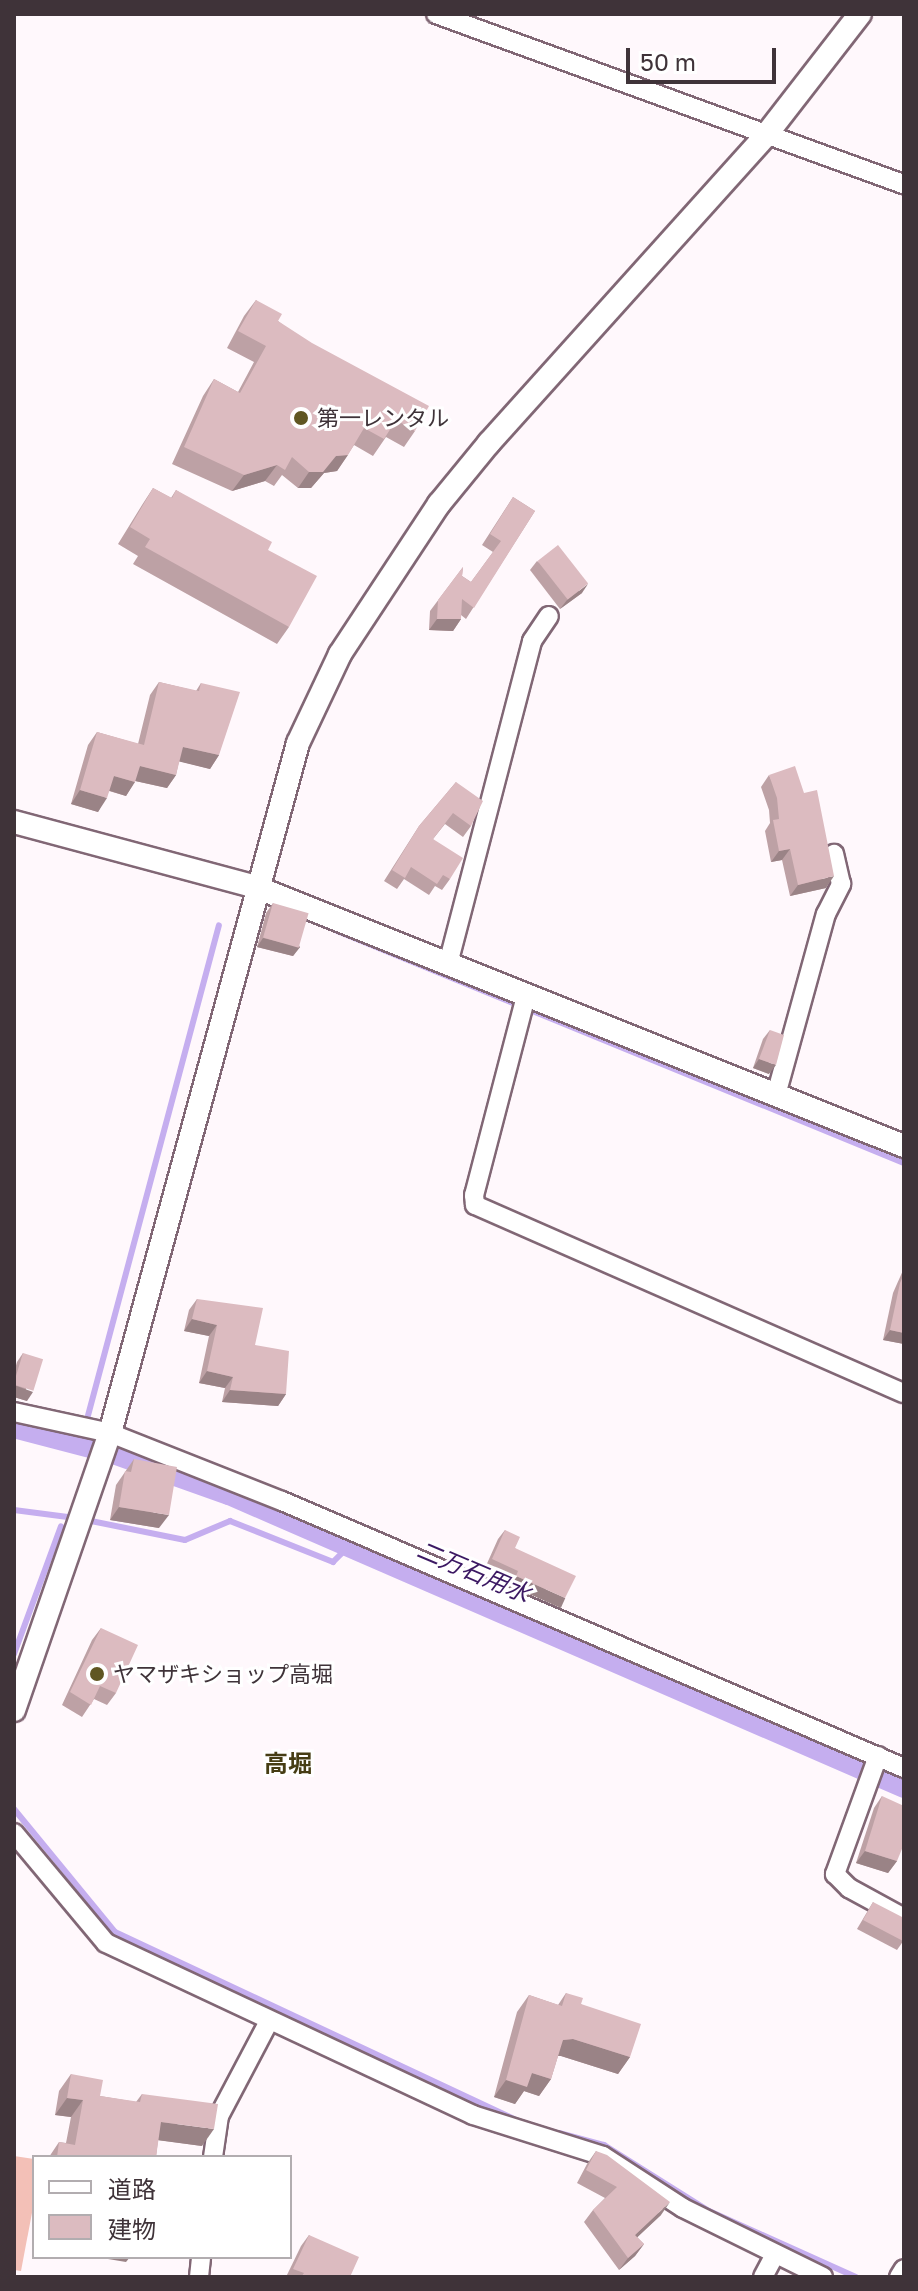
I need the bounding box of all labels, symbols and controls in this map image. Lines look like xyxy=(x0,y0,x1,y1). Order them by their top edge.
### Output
scale bar xyxy=(630,32,780,82)
text: 50 m xyxy=(640,47,696,76)
place label: 第一レンタル xyxy=(317,405,449,431)
marker: 第一レンタル xyxy=(292,409,310,427)
water label: 二万石用水 xyxy=(413,1534,535,1608)
place label: ヤマザキショップ高堀 xyxy=(113,1661,333,1687)
marker: ヤマザキショップ高堀 xyxy=(88,1665,106,1683)
district label: 高堀 xyxy=(264,1749,312,1777)
legend xyxy=(32,2155,292,2259)
text: 道路 xyxy=(108,2174,156,2203)
text: 建物 xyxy=(108,2214,156,2243)

